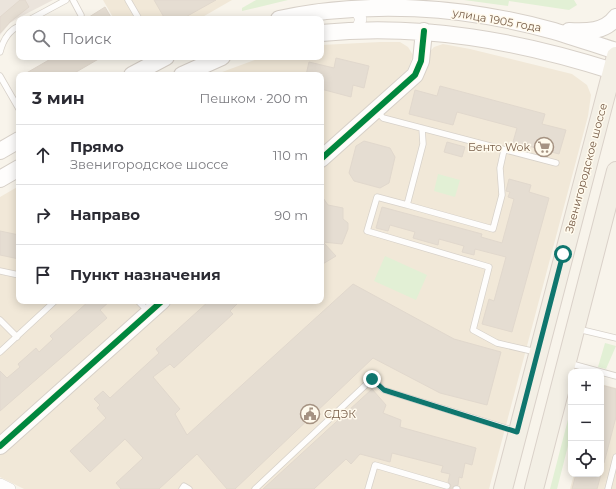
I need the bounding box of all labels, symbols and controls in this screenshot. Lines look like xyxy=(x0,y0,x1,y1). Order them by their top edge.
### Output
street label: улица 1905 года xyxy=(451,5,542,35)
search box xyxy=(16,16,324,60)
icon: search xyxy=(30,27,52,49)
text: Поиск xyxy=(62,29,111,48)
text: 3 мин xyxy=(32,88,85,108)
text: Пешком · 200 m xyxy=(199,90,308,106)
street label: Звенигородское шоссе xyxy=(562,101,610,235)
supermarket icon: Бенто Wok xyxy=(533,136,555,158)
text: Прямо xyxy=(70,137,124,156)
place label: Бенто Wok xyxy=(468,140,530,154)
icon: ahead xyxy=(32,144,54,166)
text: 110 m xyxy=(273,147,308,163)
text: Звенигородское шоссе xyxy=(70,156,229,172)
icon: right xyxy=(32,204,54,226)
text: Направо xyxy=(70,205,140,224)
text: 90 m xyxy=(274,207,308,223)
route start xyxy=(554,245,572,263)
icon: arrive xyxy=(32,264,54,286)
text: Пункт назначения xyxy=(70,265,221,284)
map controls xyxy=(568,369,604,477)
button: + xyxy=(568,369,604,405)
route end xyxy=(363,370,381,388)
public building icon: СДЭК xyxy=(299,403,321,425)
button: − xyxy=(568,405,604,441)
place label: СДЭК xyxy=(324,407,356,421)
button: locate xyxy=(568,441,604,477)

